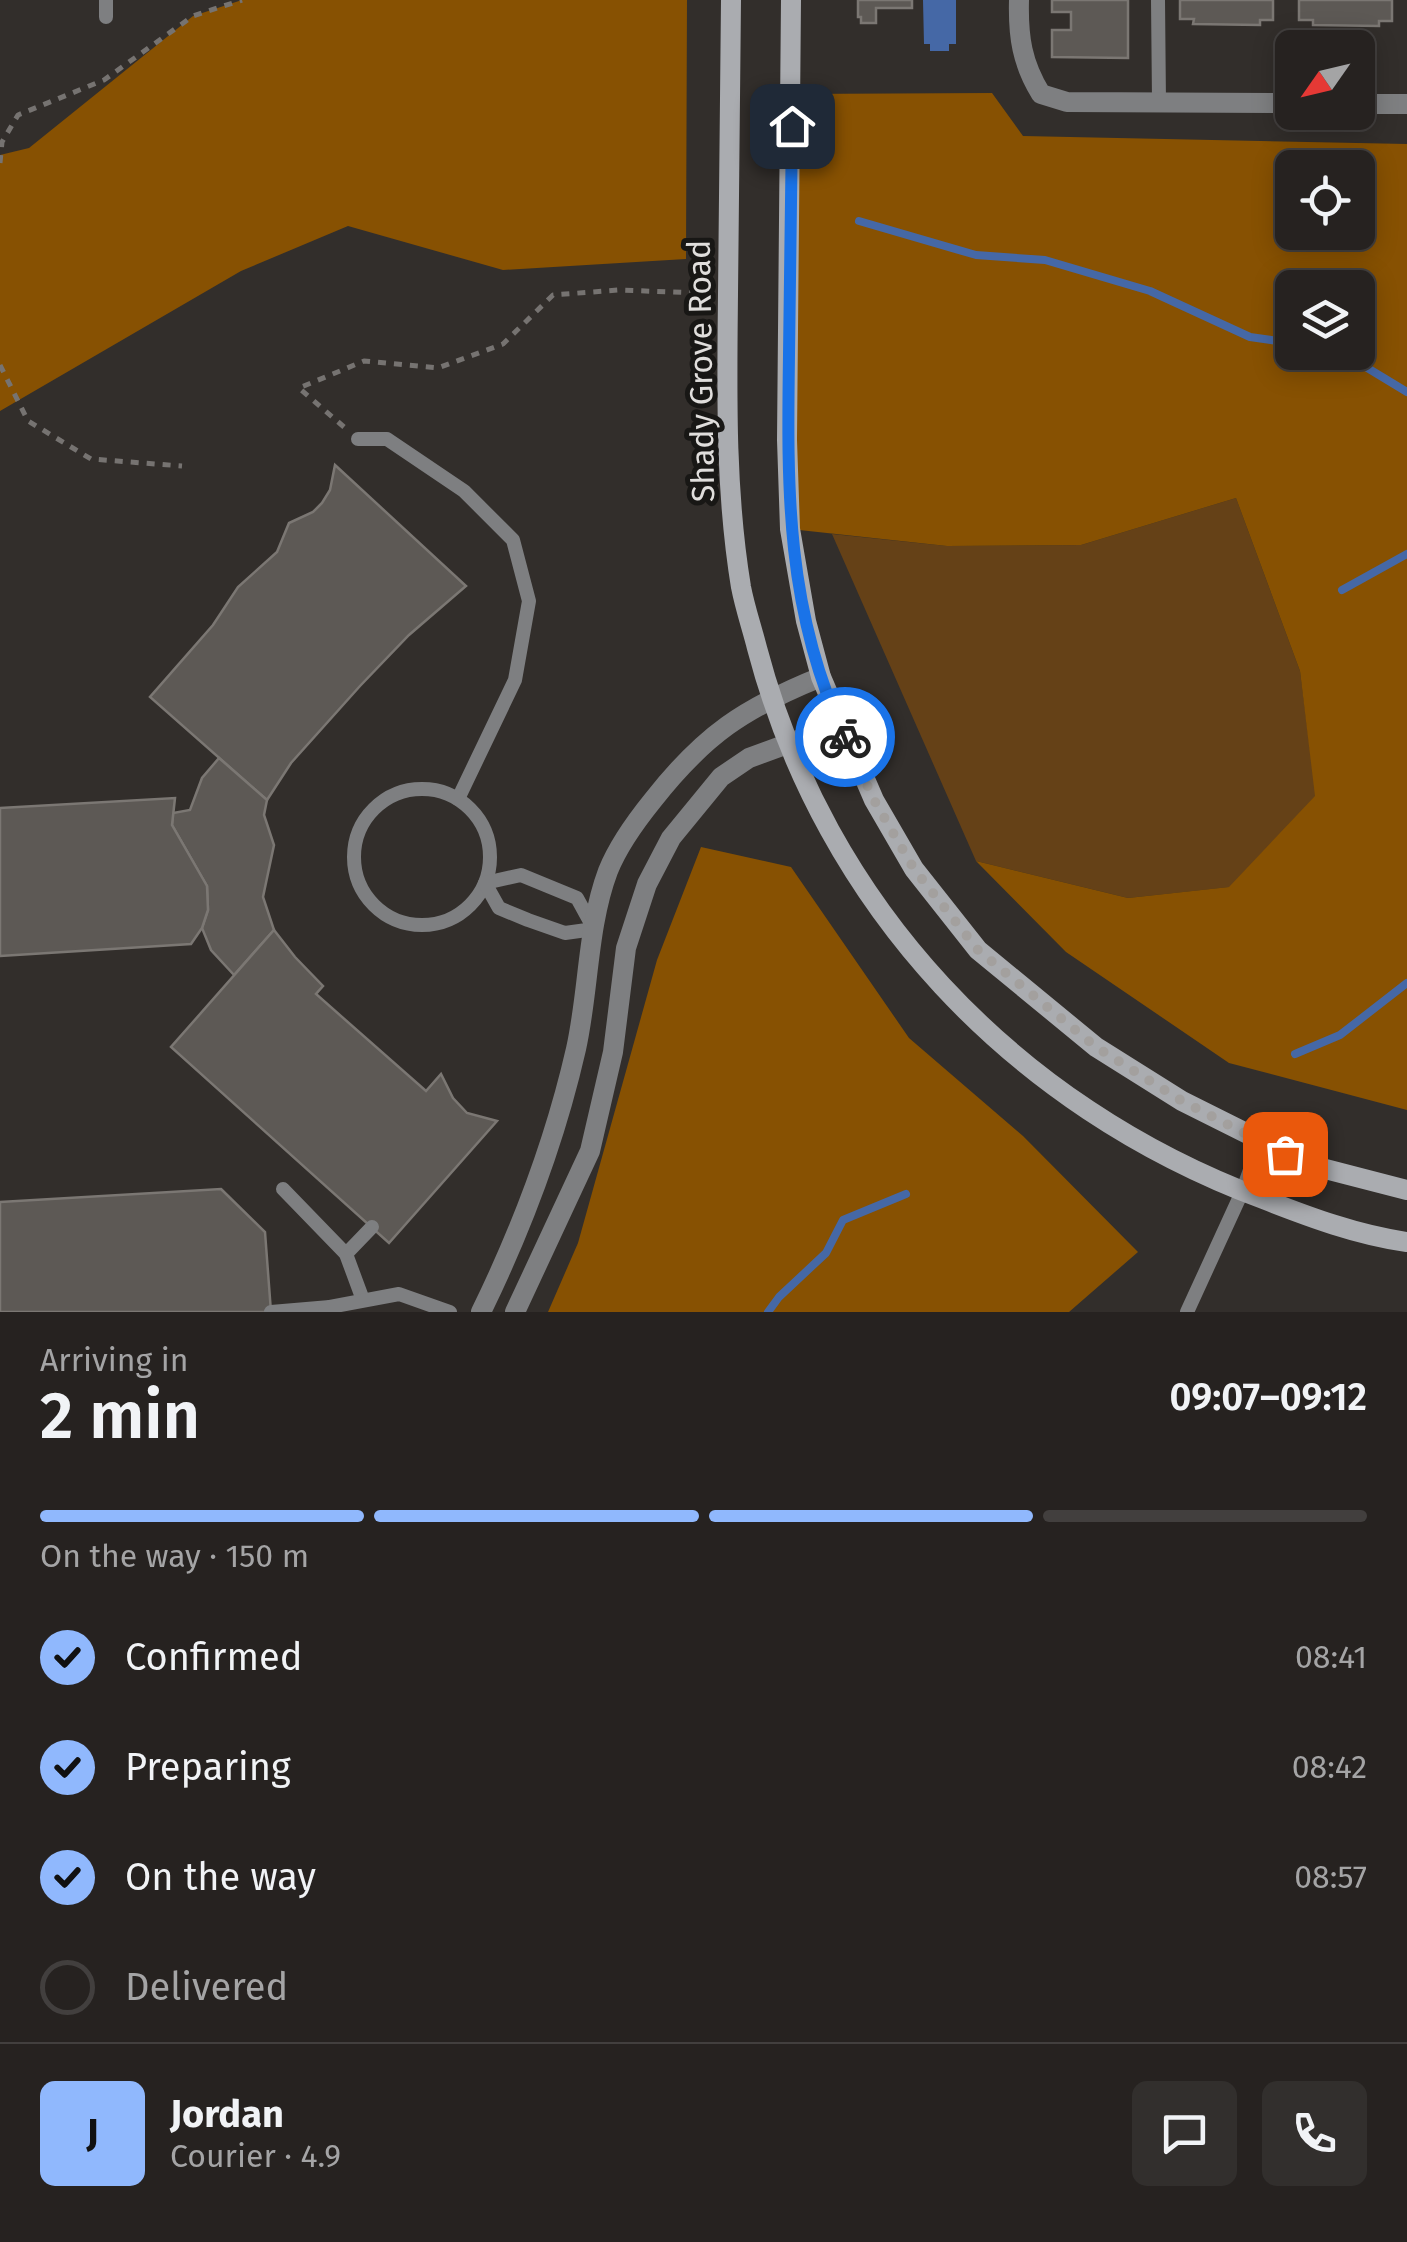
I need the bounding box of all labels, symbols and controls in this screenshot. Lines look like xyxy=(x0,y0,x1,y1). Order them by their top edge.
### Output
north arrow xyxy=(1275,30,1375,130)
map controls xyxy=(1275,30,1375,370)
pin xyxy=(750,84,835,169)
icon: home xyxy=(765,99,820,154)
button: locate xyxy=(1275,150,1375,250)
street label: Shady Grove Road xyxy=(680,239,722,503)
button: layers xyxy=(1275,270,1375,370)
courier xyxy=(795,687,895,787)
icon: bike xyxy=(818,710,873,765)
pin xyxy=(1243,1112,1328,1197)
icon: bag xyxy=(1258,1127,1313,1182)
text: Arriving in xyxy=(40,1341,188,1379)
text: 09:07–09:12 xyxy=(1170,1374,1367,1420)
text: 2 min xyxy=(40,1377,200,1455)
text: On the way · 150 m xyxy=(40,1537,309,1575)
icon: check xyxy=(40,1630,95,1685)
text: Confirmed xyxy=(125,1634,303,1680)
text: 08:41 xyxy=(1295,1638,1367,1676)
icon: check xyxy=(40,1740,95,1795)
text: Preparing xyxy=(125,1744,291,1790)
text: 08:42 xyxy=(1292,1748,1367,1786)
icon: check xyxy=(40,1850,95,1905)
text: On the way xyxy=(125,1854,316,1900)
text: 08:57 xyxy=(1294,1858,1367,1896)
text: Delivered xyxy=(125,1964,288,2010)
button: chat xyxy=(1132,2081,1237,2186)
button: phone xyxy=(1262,2081,1367,2186)
text: Jordan xyxy=(170,2091,284,2137)
text: J xyxy=(86,2110,99,2156)
text: Courier · 4.9 xyxy=(170,2137,341,2175)

